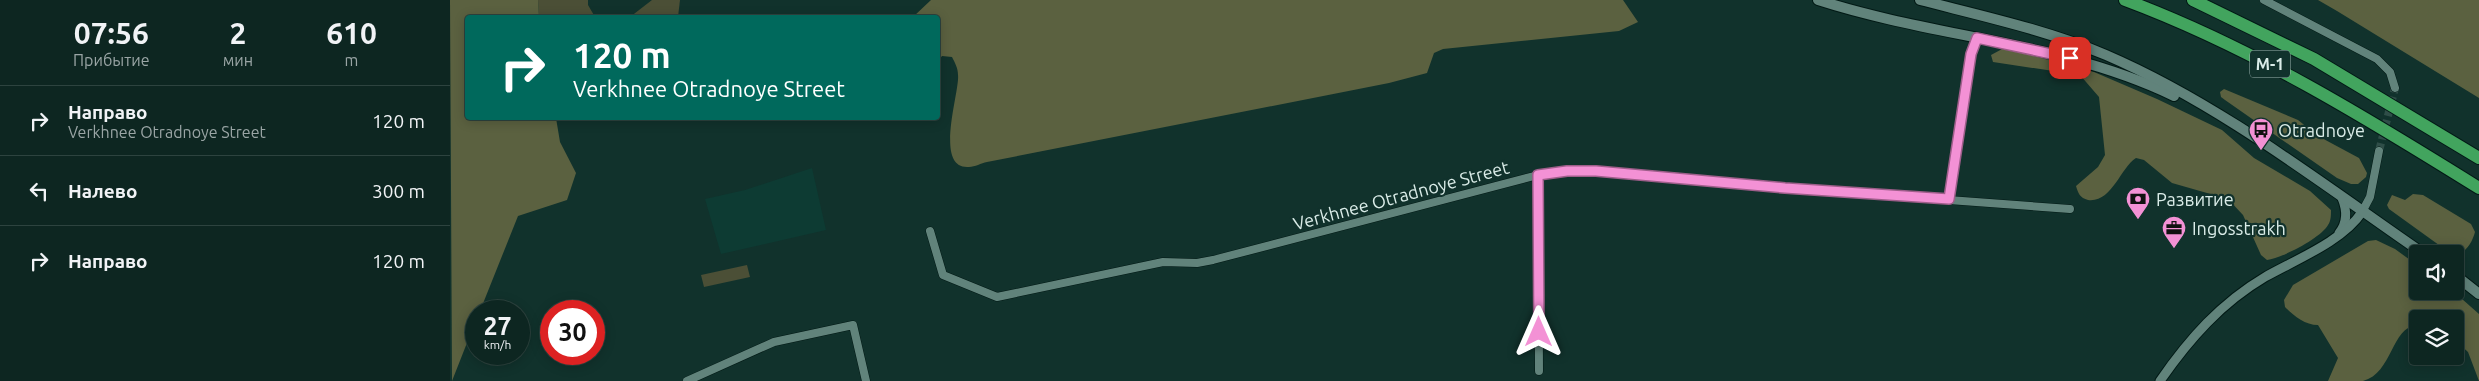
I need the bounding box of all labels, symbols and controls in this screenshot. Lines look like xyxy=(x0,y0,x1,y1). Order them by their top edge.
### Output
text: 07:56 xyxy=(74,16,149,50)
text: 2 xyxy=(229,16,246,50)
text: 610 xyxy=(326,16,377,50)
icon: right xyxy=(490,35,555,100)
text: 120 m xyxy=(573,35,671,75)
pin xyxy=(2049,37,2091,79)
icon: arrive xyxy=(2056,44,2084,72)
text: Прибытие xyxy=(73,51,150,69)
text: мин xyxy=(223,51,253,69)
text: m xyxy=(345,51,358,69)
road number: М-1 xyxy=(2250,51,2290,78)
text: Verkhnee Otradnoye Street xyxy=(573,76,845,101)
text: Направо xyxy=(68,101,148,123)
icon: right xyxy=(25,107,53,135)
text: 120 m xyxy=(372,110,425,132)
bus stop icon: Otradnoye xyxy=(2248,117,2274,151)
place label: Otradnoye xyxy=(2278,120,2365,140)
text: Verkhnee Otradnoye Street xyxy=(68,123,266,141)
street label: Verkhnee Otradnoye Street xyxy=(1291,157,1511,233)
icon: left xyxy=(25,177,53,205)
text: Налево xyxy=(68,180,137,202)
text: 300 m xyxy=(372,180,425,202)
bank icon: Развитие xyxy=(2125,186,2151,220)
place label: Развитие xyxy=(2156,189,2234,209)
office icon: Ingosstrakh xyxy=(2161,215,2187,249)
place label: Ingosstrakh xyxy=(2192,218,2286,238)
map controls xyxy=(2409,245,2464,365)
button: sound xyxy=(2409,245,2464,300)
icon: right xyxy=(25,247,53,275)
text: Направо xyxy=(68,250,148,272)
text: 120 m xyxy=(372,250,425,272)
speed limit sign: 30 xyxy=(540,300,605,365)
position arrow xyxy=(1512,305,1564,357)
button: layers xyxy=(2409,310,2464,365)
text: 27 xyxy=(483,312,512,340)
text: km/h xyxy=(484,338,511,351)

